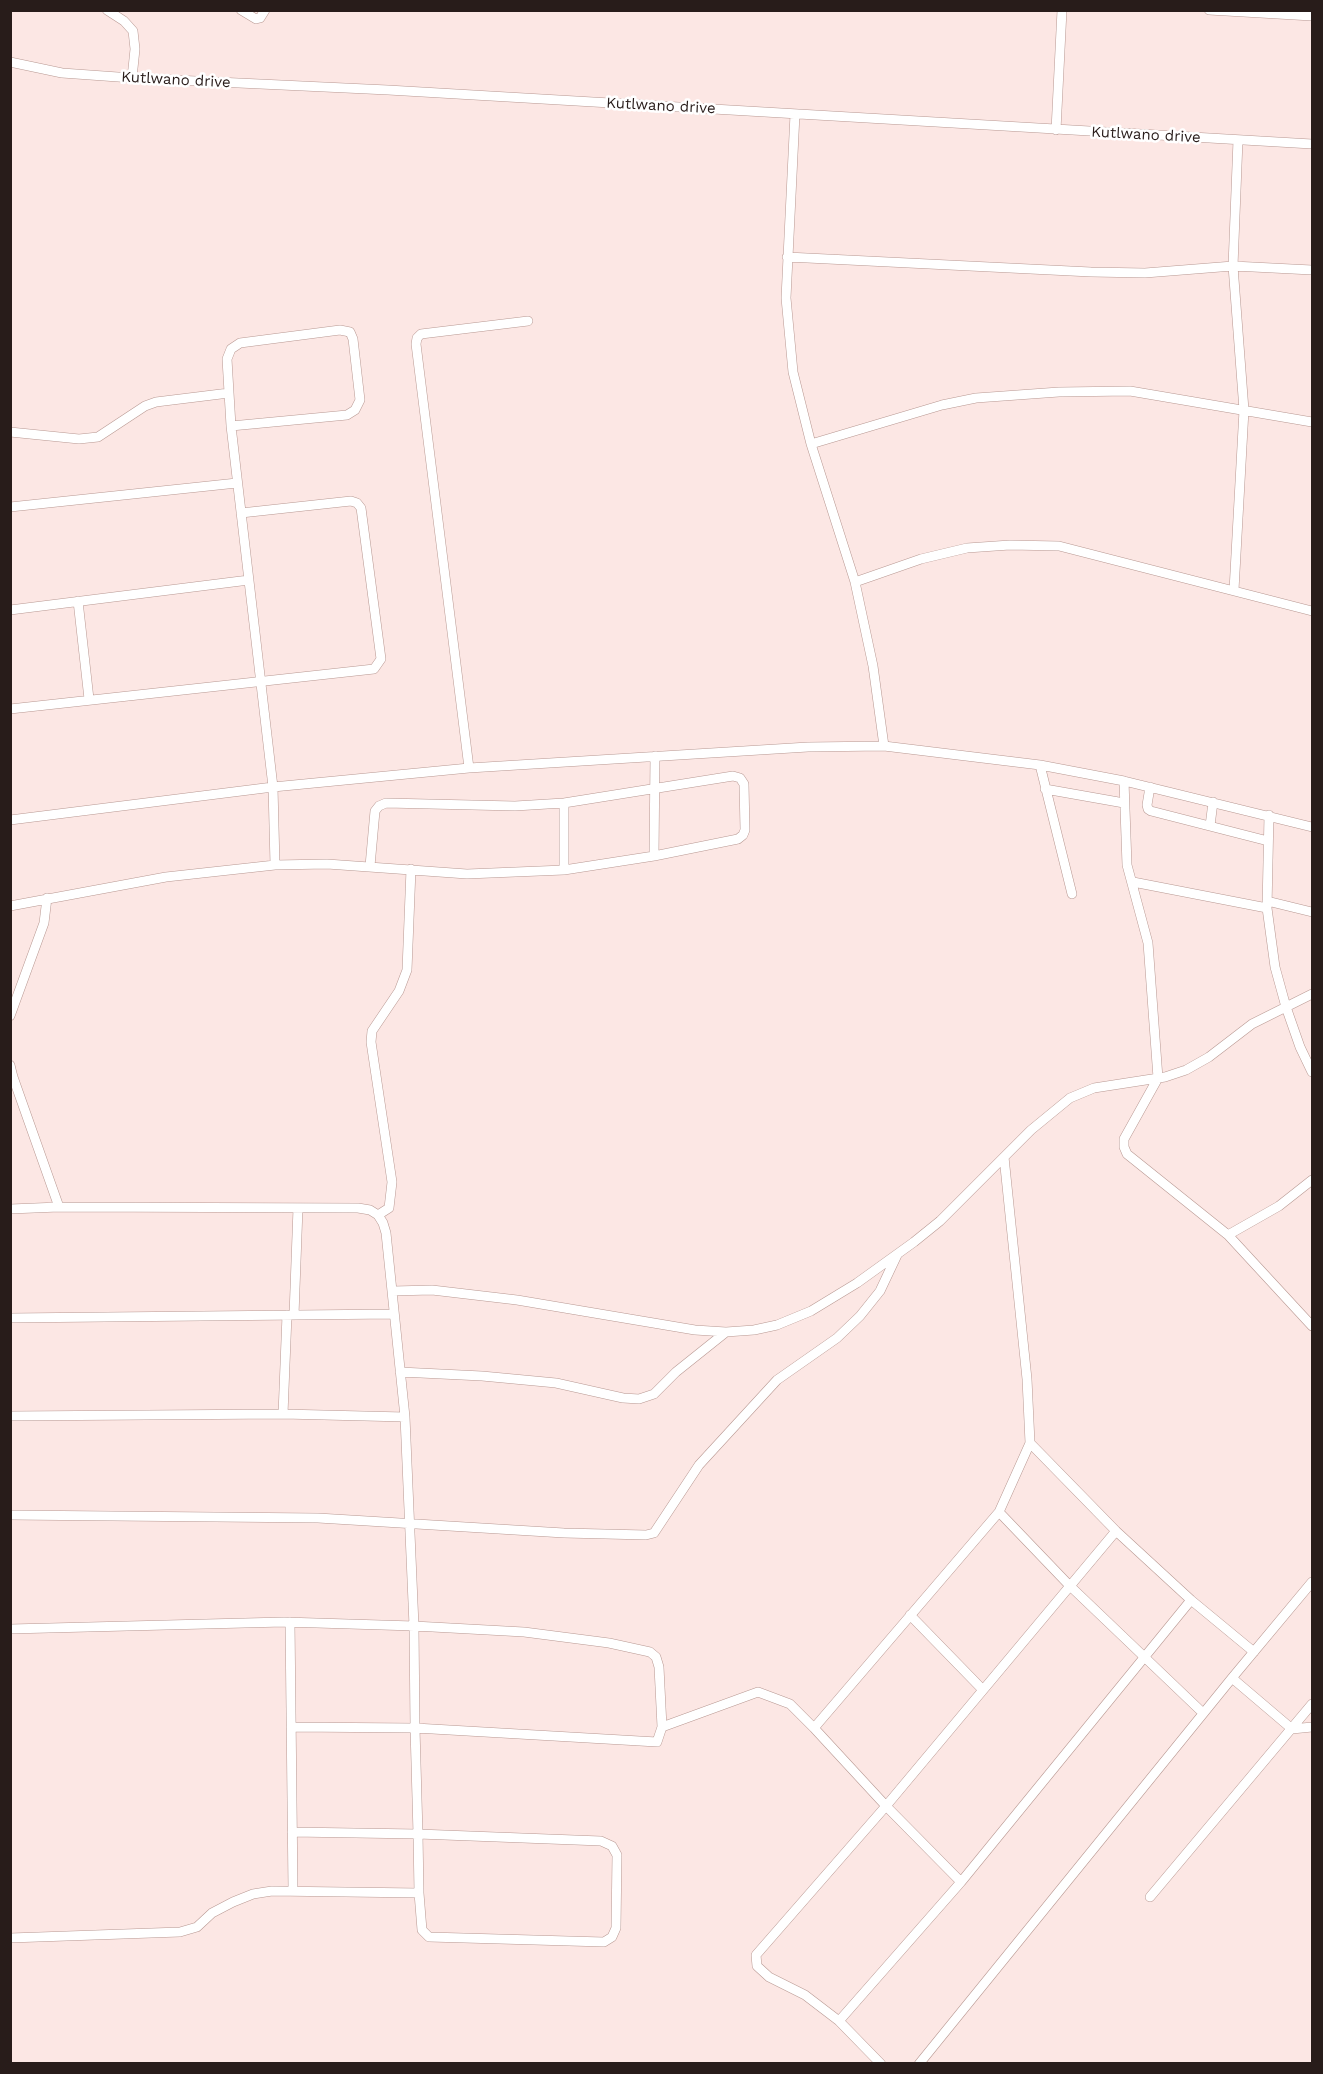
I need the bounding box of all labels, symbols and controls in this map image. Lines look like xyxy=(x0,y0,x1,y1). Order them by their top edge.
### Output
street label: Kutlwano drive xyxy=(121,68,231,92)
street label: Kutlwano drive xyxy=(606,94,716,118)
street label: Kutlwano drive xyxy=(1091,123,1201,147)

